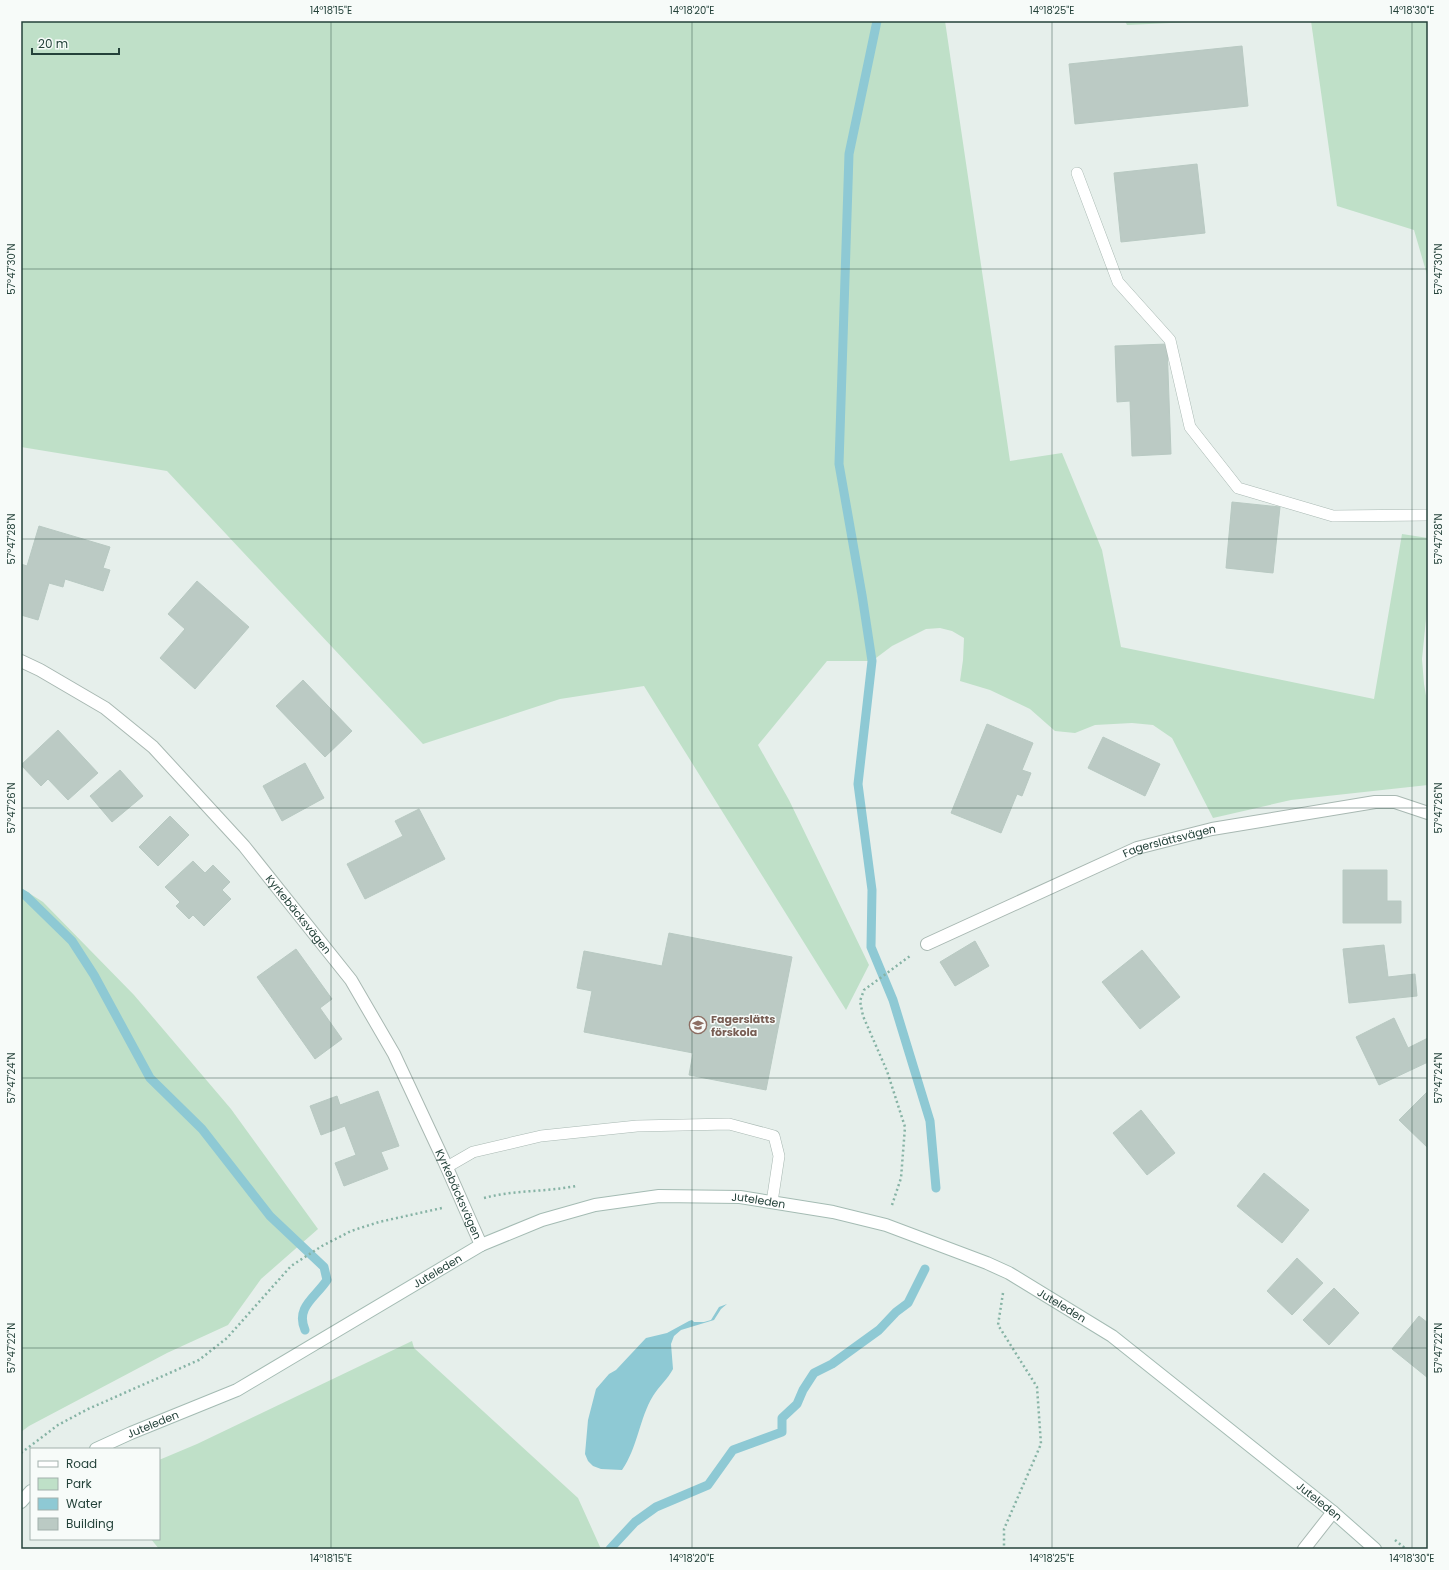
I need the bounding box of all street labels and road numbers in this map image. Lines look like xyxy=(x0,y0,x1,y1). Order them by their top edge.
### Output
street label: Fagerslättsvägen xyxy=(1120,821,1217,861)
street label: Kyrkebäcksvägen xyxy=(262,871,335,957)
street label: Kyrkebäcksvägen xyxy=(431,1146,486,1242)
street label: Juteleden xyxy=(731,1189,787,1212)
street label: Juteleden xyxy=(410,1250,465,1292)
street label: Juteleden xyxy=(1034,1284,1089,1326)
street label: Juteleden xyxy=(124,1406,181,1442)
street label: Juteleden xyxy=(1293,1478,1346,1525)

